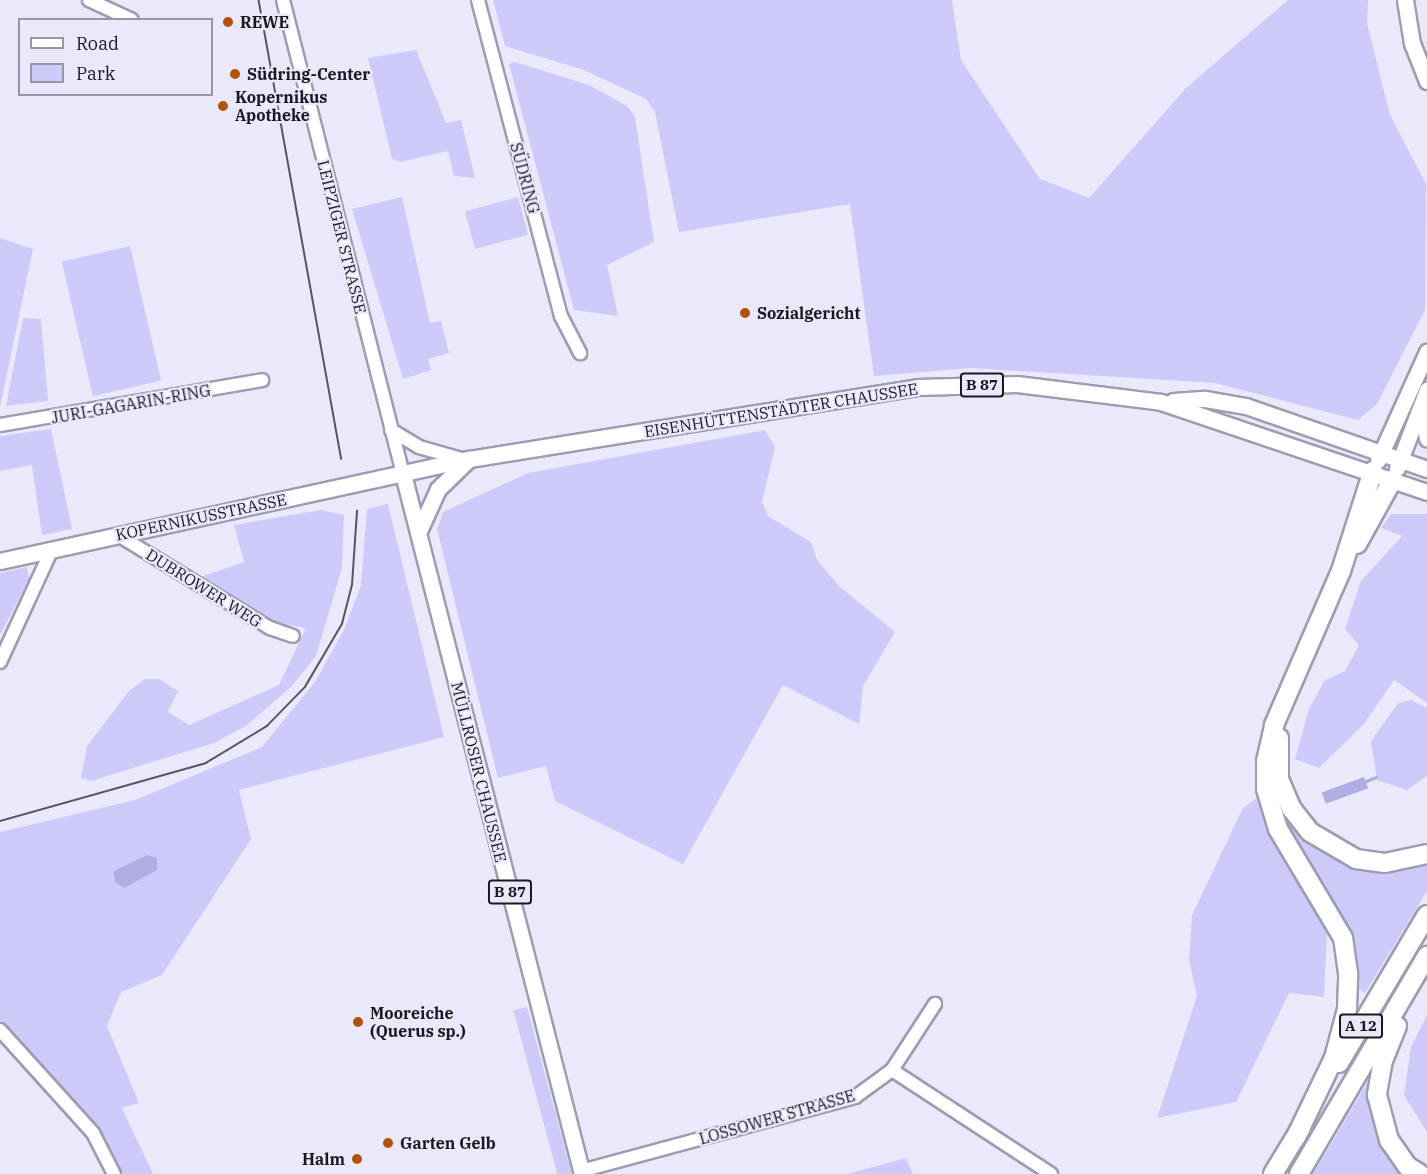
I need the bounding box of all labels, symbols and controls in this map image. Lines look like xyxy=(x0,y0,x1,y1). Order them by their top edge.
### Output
place label: REWE xyxy=(240,12,289,32)
marker: REWE xyxy=(221,15,235,29)
legend xyxy=(18,18,213,96)
text: Road xyxy=(76,32,119,55)
text: Park xyxy=(76,62,115,85)
place label: Südring-Center xyxy=(247,64,370,84)
marker: Südring-Center xyxy=(228,67,242,81)
place label: Kopernikus Apotheke xyxy=(235,87,327,125)
marker: Kopernikus Apotheke xyxy=(216,99,230,113)
street label: SÜDRING xyxy=(506,140,544,216)
street label: LEIPZIGER STRASSE xyxy=(314,158,370,316)
place label: Sozialgericht xyxy=(757,303,860,323)
marker: Sozialgericht xyxy=(738,306,752,320)
road number: B 87 xyxy=(960,373,1004,397)
street label: EISENHÜTTENSTÄDTER CHAUSSEE xyxy=(643,379,919,441)
street label: JURI-GAGARIN-RING xyxy=(50,381,212,427)
street label: KOPERNIKUSSTRASSE xyxy=(114,489,288,545)
street label: DUBROWER WEG xyxy=(143,545,265,631)
street label: MÜLLROSER CHAUSSEE xyxy=(447,680,511,864)
road number: B 87 xyxy=(488,880,532,904)
place label: Mooreiche (Querus sp.) xyxy=(370,1003,466,1041)
road number: A 12 xyxy=(1338,1014,1384,1038)
marker: Mooreiche (Querus sp.) xyxy=(351,1015,365,1029)
street label: LOSSOWER STRASSE xyxy=(697,1086,857,1148)
place label: Garten Gelb xyxy=(400,1133,496,1153)
marker: Garten Gelb xyxy=(381,1136,395,1150)
place label: Halm xyxy=(302,1149,345,1169)
marker: Halm xyxy=(350,1152,364,1166)

